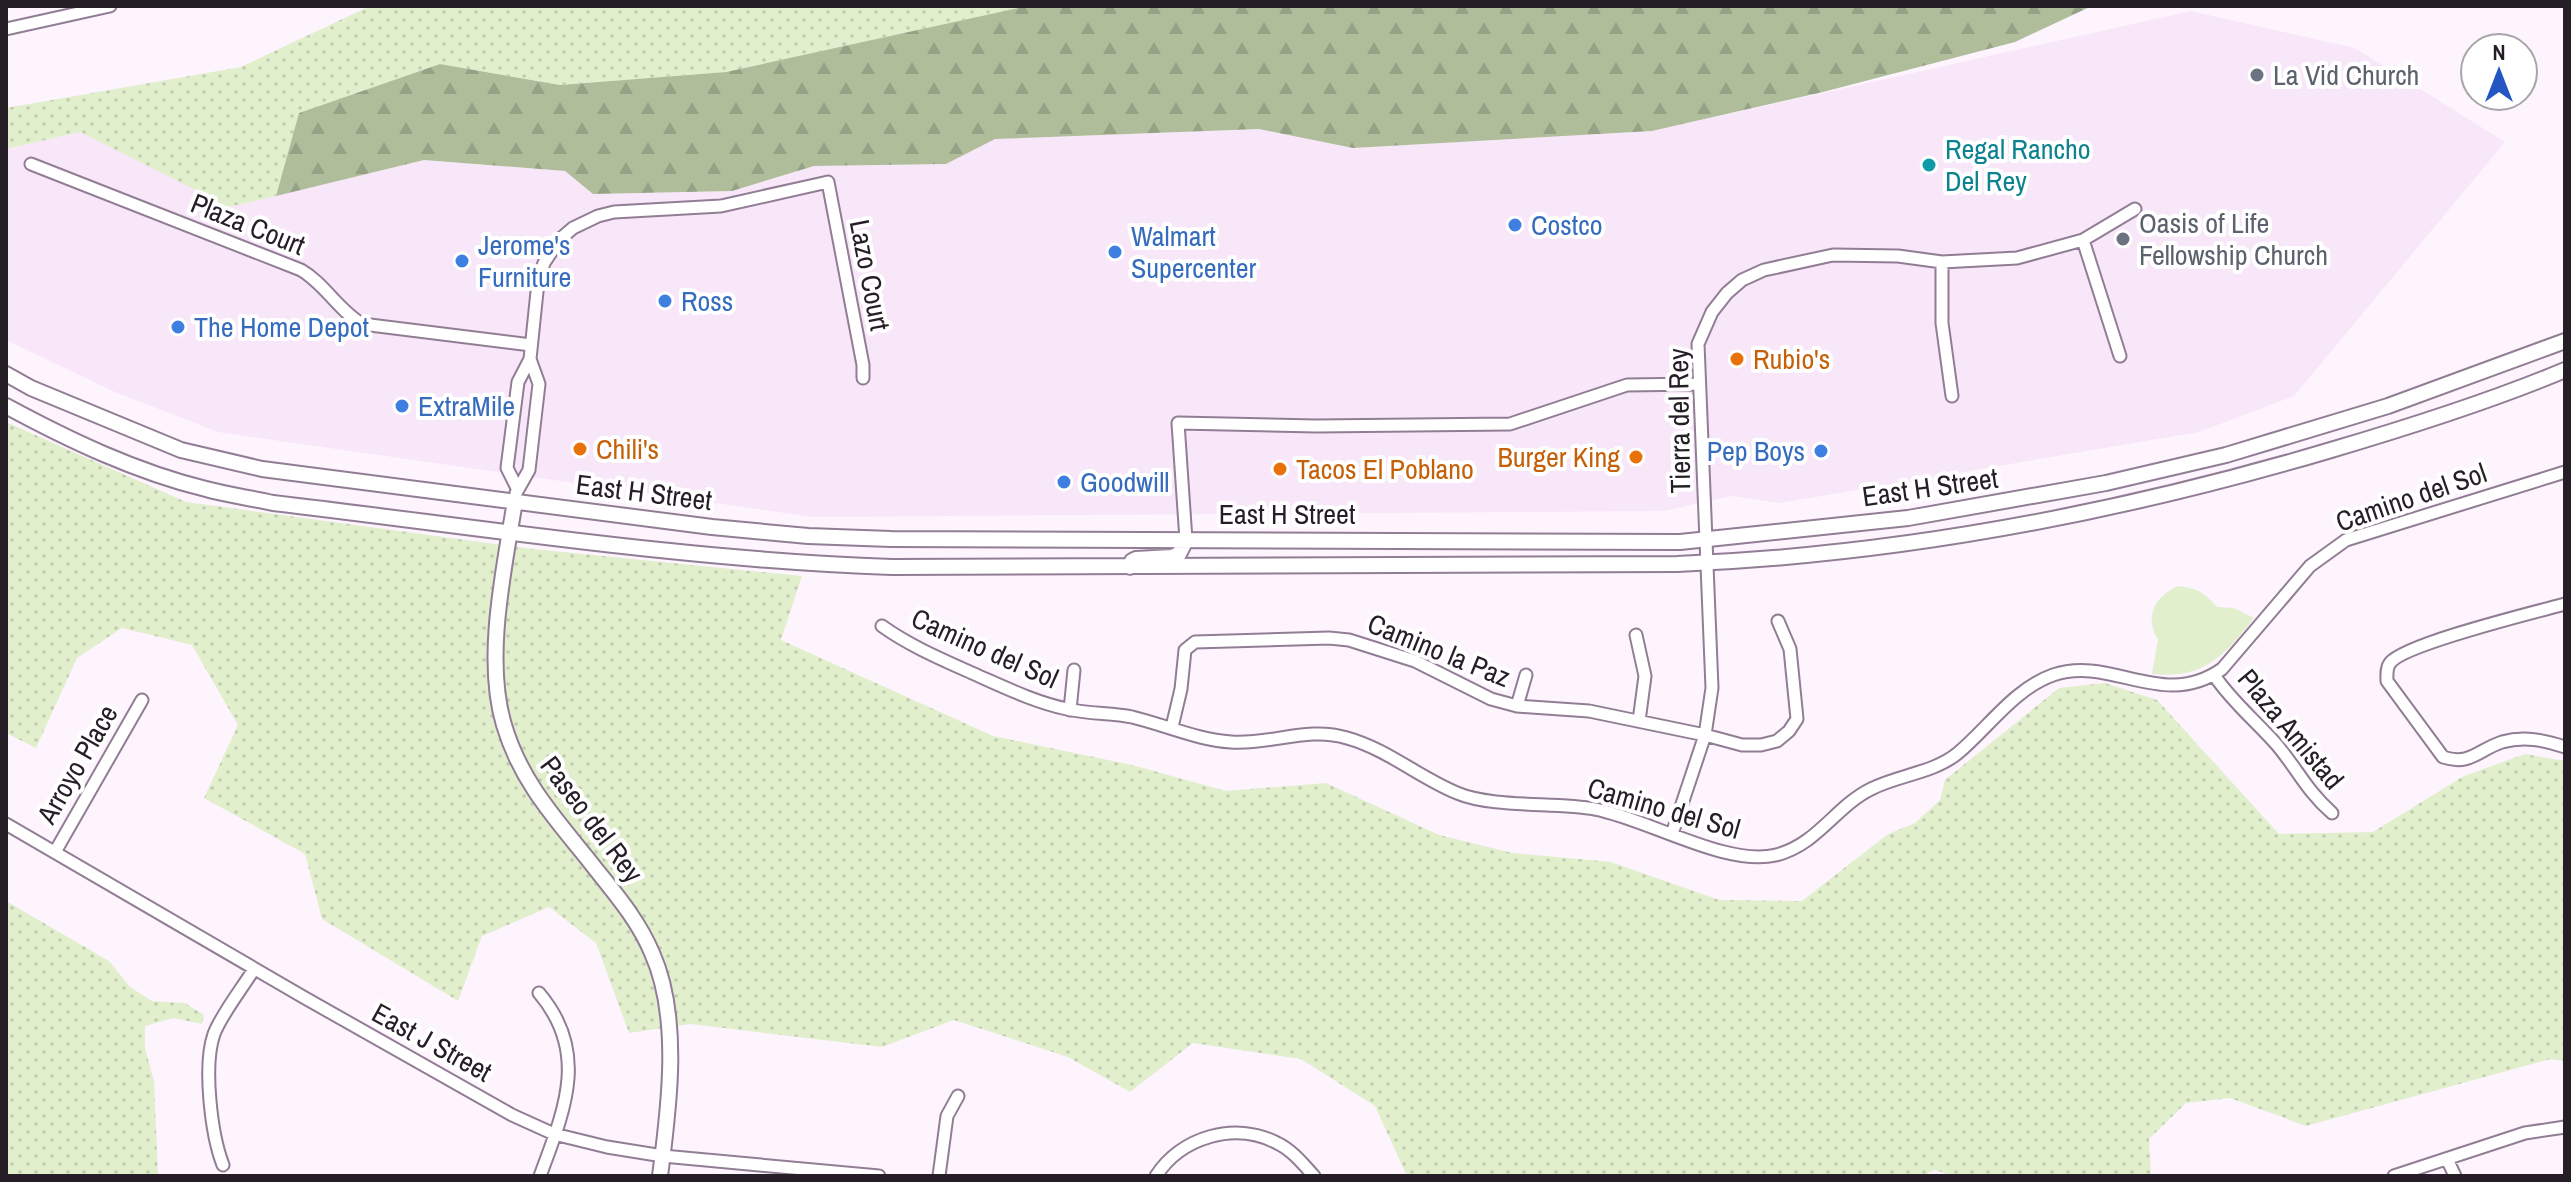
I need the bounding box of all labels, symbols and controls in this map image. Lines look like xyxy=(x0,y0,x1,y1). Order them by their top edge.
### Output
north arrow xyxy=(2459,32,2539,112)
text: N xyxy=(2492,37,2506,67)
place label: La Vid Church xyxy=(2273,56,2419,94)
marker: La Vid Church xyxy=(2248,66,2266,84)
place label: Regal Rancho Del Rey xyxy=(1945,130,2091,200)
marker: Regal Rancho Del Rey xyxy=(1920,156,1938,174)
street label: Plaza Court xyxy=(185,184,311,264)
place label: Oasis of Life Fellowship Church xyxy=(2139,204,2328,274)
place label: Costco xyxy=(1531,206,1602,244)
street label: Lazo Court xyxy=(841,216,899,334)
marker: Costco xyxy=(1506,216,1524,234)
place label: Walmart Supercenter xyxy=(1131,217,1256,287)
place label: Jerome's Furniture xyxy=(478,226,571,296)
marker: Oasis of Life Fellowship Church xyxy=(2114,230,2132,248)
marker: Walmart Supercenter xyxy=(1106,243,1124,261)
marker: Jerome's Furniture xyxy=(453,252,471,270)
place label: Ross xyxy=(681,282,733,320)
marker: Ross xyxy=(656,292,674,310)
place label: The Home Depot xyxy=(194,308,369,346)
marker: The Home Depot xyxy=(169,318,187,336)
place label: Rubio's xyxy=(1753,340,1830,378)
street label: Tierra del Rey xyxy=(1659,348,1699,494)
marker: Rubio's xyxy=(1728,350,1746,368)
place label: ExtraMile xyxy=(418,387,515,425)
marker: ExtraMile xyxy=(393,397,411,415)
place label: Chili's xyxy=(596,430,659,468)
place label: Pep Boys xyxy=(1707,432,1805,470)
place label: Burger King xyxy=(1497,438,1620,476)
marker: Chili's xyxy=(571,440,589,458)
marker: Pep Boys xyxy=(1812,442,1830,460)
marker: Burger King xyxy=(1627,448,1645,466)
place label: Tacos El Poblano xyxy=(1296,450,1474,488)
street label: Camino del Sol xyxy=(2331,453,2491,541)
street label: East H Street xyxy=(1860,459,2000,515)
marker: Tacos El Poblano xyxy=(1271,460,1289,478)
place label: Goodwill xyxy=(1080,463,1169,501)
street label: East H Street xyxy=(574,465,714,519)
marker: Goodwill xyxy=(1055,473,1073,491)
street label: East H Street xyxy=(1219,495,1355,533)
street label: Camino del Sol xyxy=(906,599,1064,697)
street label: Camino la Paz xyxy=(1362,604,1516,696)
street label: Plaza Amistad xyxy=(2229,661,2353,797)
street label: Arroyo Place xyxy=(27,698,126,831)
street label: Paseo del Rey xyxy=(532,748,652,890)
street label: Camino del Sol xyxy=(1583,768,1745,848)
street label: East J Street xyxy=(365,994,499,1090)

